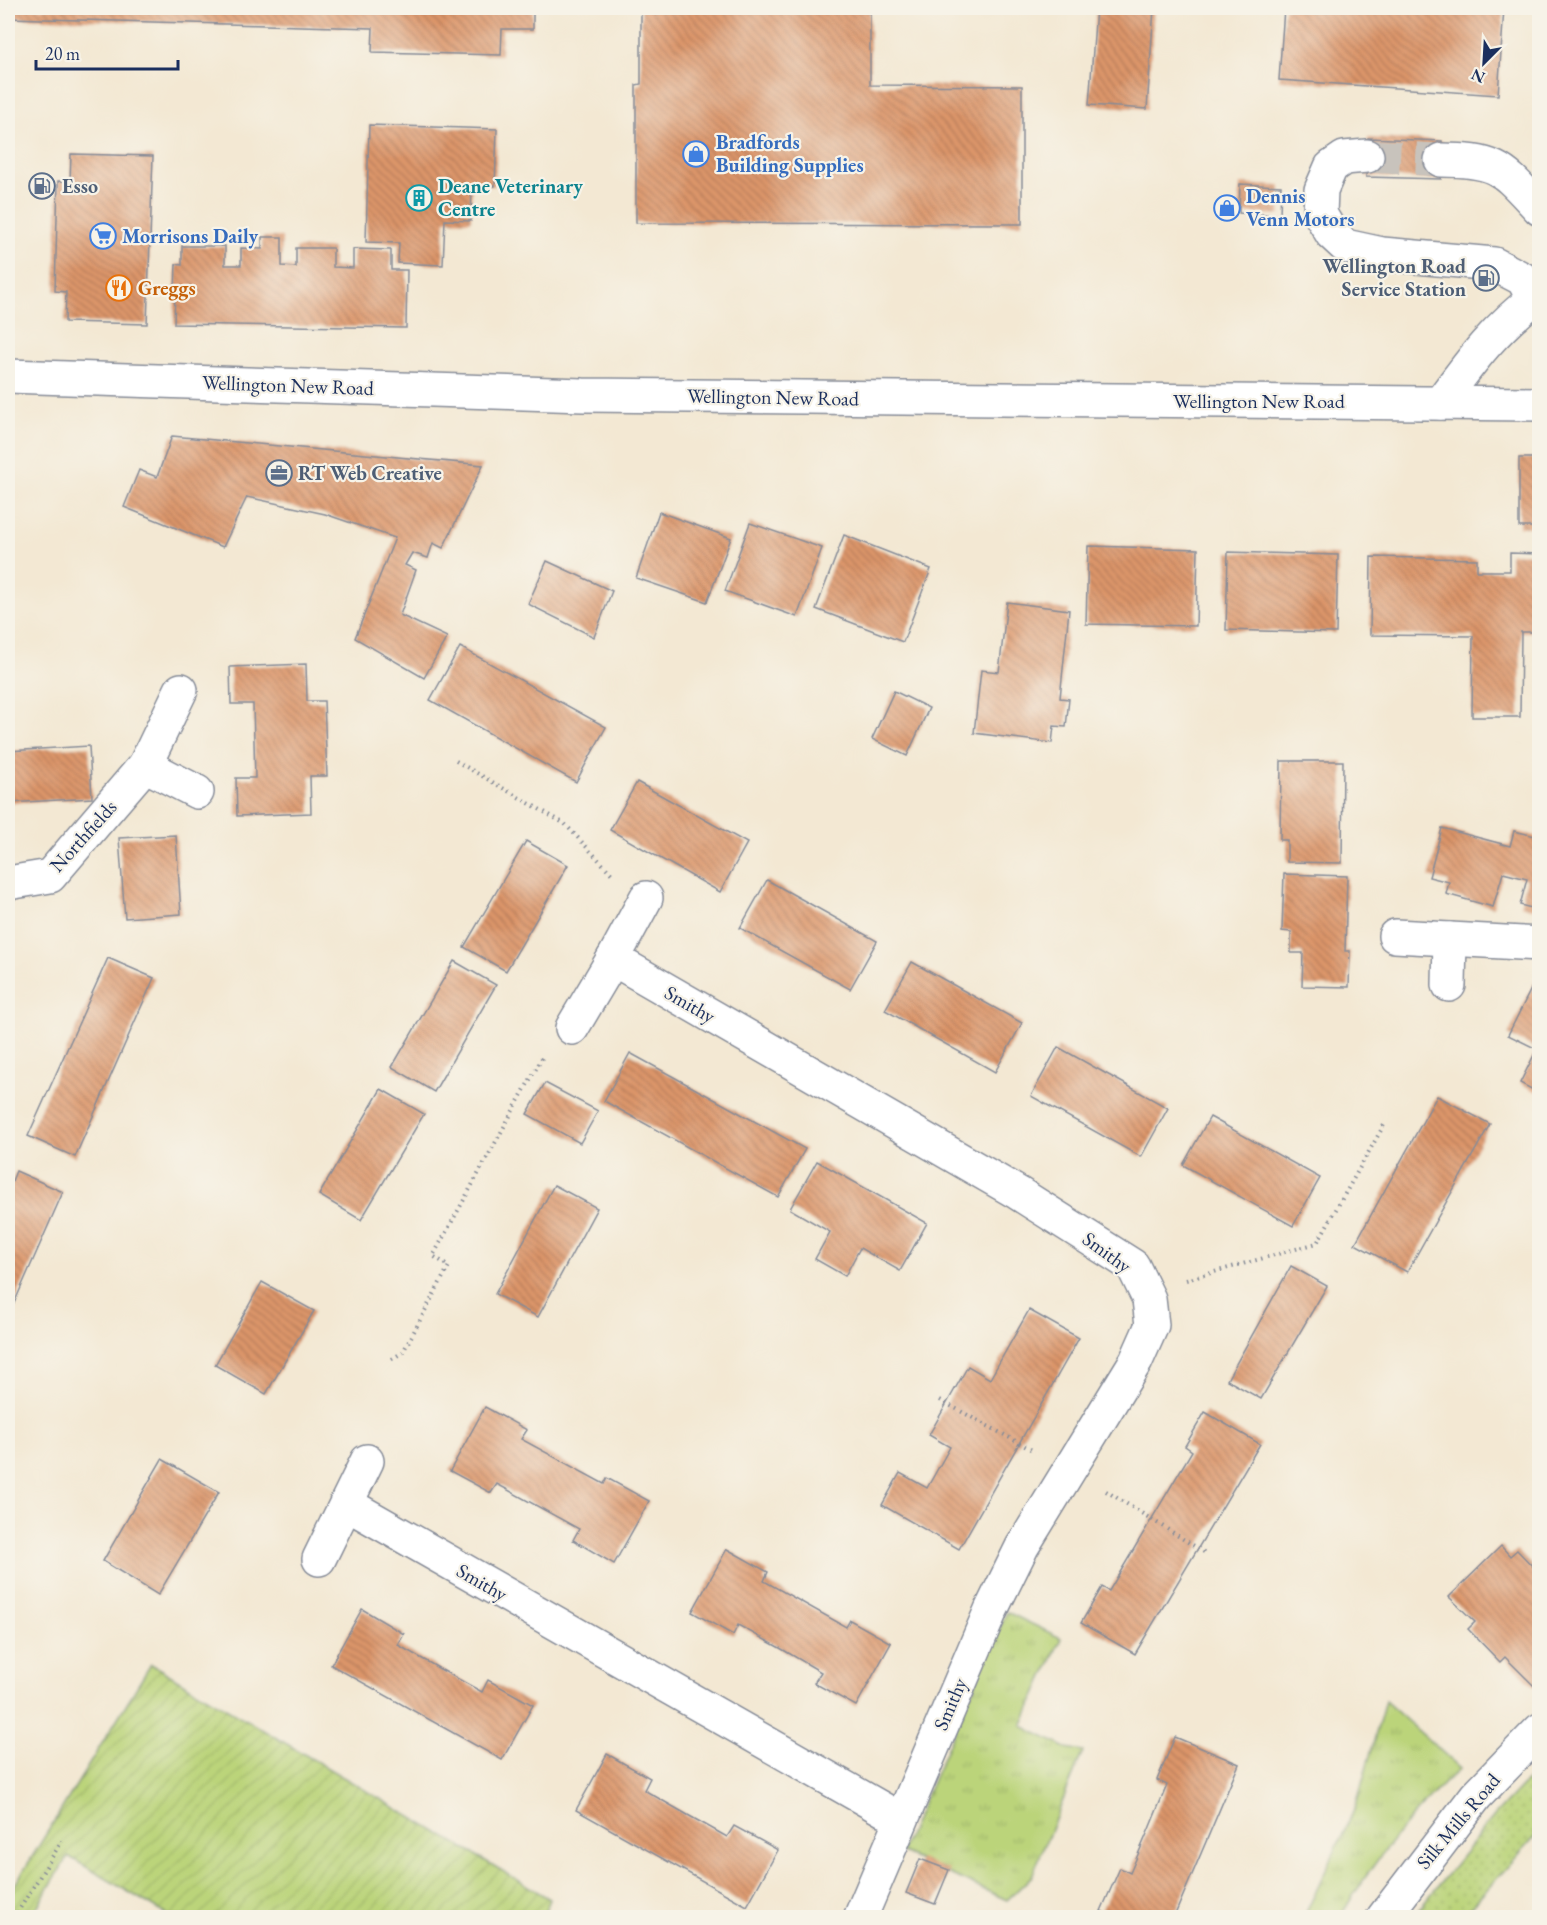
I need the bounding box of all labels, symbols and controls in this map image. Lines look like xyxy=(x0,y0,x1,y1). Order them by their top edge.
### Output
scale bar xyxy=(36,33,178,71)
north arrow xyxy=(1454,33,1514,93)
text: 20 m xyxy=(45,42,80,65)
text: N xyxy=(1468,64,1488,88)
place label: Bradfords Building Supplies xyxy=(716,129,864,178)
shop icon: Bradfords Building Supplies xyxy=(681,139,711,169)
fuel station icon: Esso xyxy=(27,171,57,201)
place label: Esso xyxy=(62,173,98,199)
place label: Deane Veterinary Centre xyxy=(438,173,583,222)
building icon: Deane Veterinary Centre xyxy=(404,183,434,213)
place label: Dennis Venn Motors xyxy=(1246,183,1354,232)
shop icon: Dennis Venn Motors xyxy=(1212,193,1242,223)
supermarket icon: Morrisons Daily xyxy=(88,221,118,251)
place label: Morrisons Daily xyxy=(122,223,258,249)
place label: Wellington Road Service Station xyxy=(1322,253,1466,302)
fuel station icon: Wellington Road Service Station xyxy=(1471,263,1501,293)
restaurant icon: Greggs xyxy=(104,273,134,303)
place label: Greggs xyxy=(138,275,196,301)
street label: Wellington New Road xyxy=(202,369,375,401)
street label: Wellington New Road xyxy=(687,383,860,412)
street label: Wellington New Road xyxy=(1173,388,1346,414)
office icon: RT Web Creative xyxy=(264,458,294,488)
place label: RT Web Creative xyxy=(298,460,442,486)
street label: Northfields xyxy=(44,794,122,878)
street label: Smithy xyxy=(660,979,720,1029)
street label: Smithy xyxy=(1077,1226,1137,1279)
street label: Smithy xyxy=(452,1557,512,1607)
street label: Smithy xyxy=(927,1674,973,1734)
street label: Silk Mills Road xyxy=(1410,1767,1506,1874)

